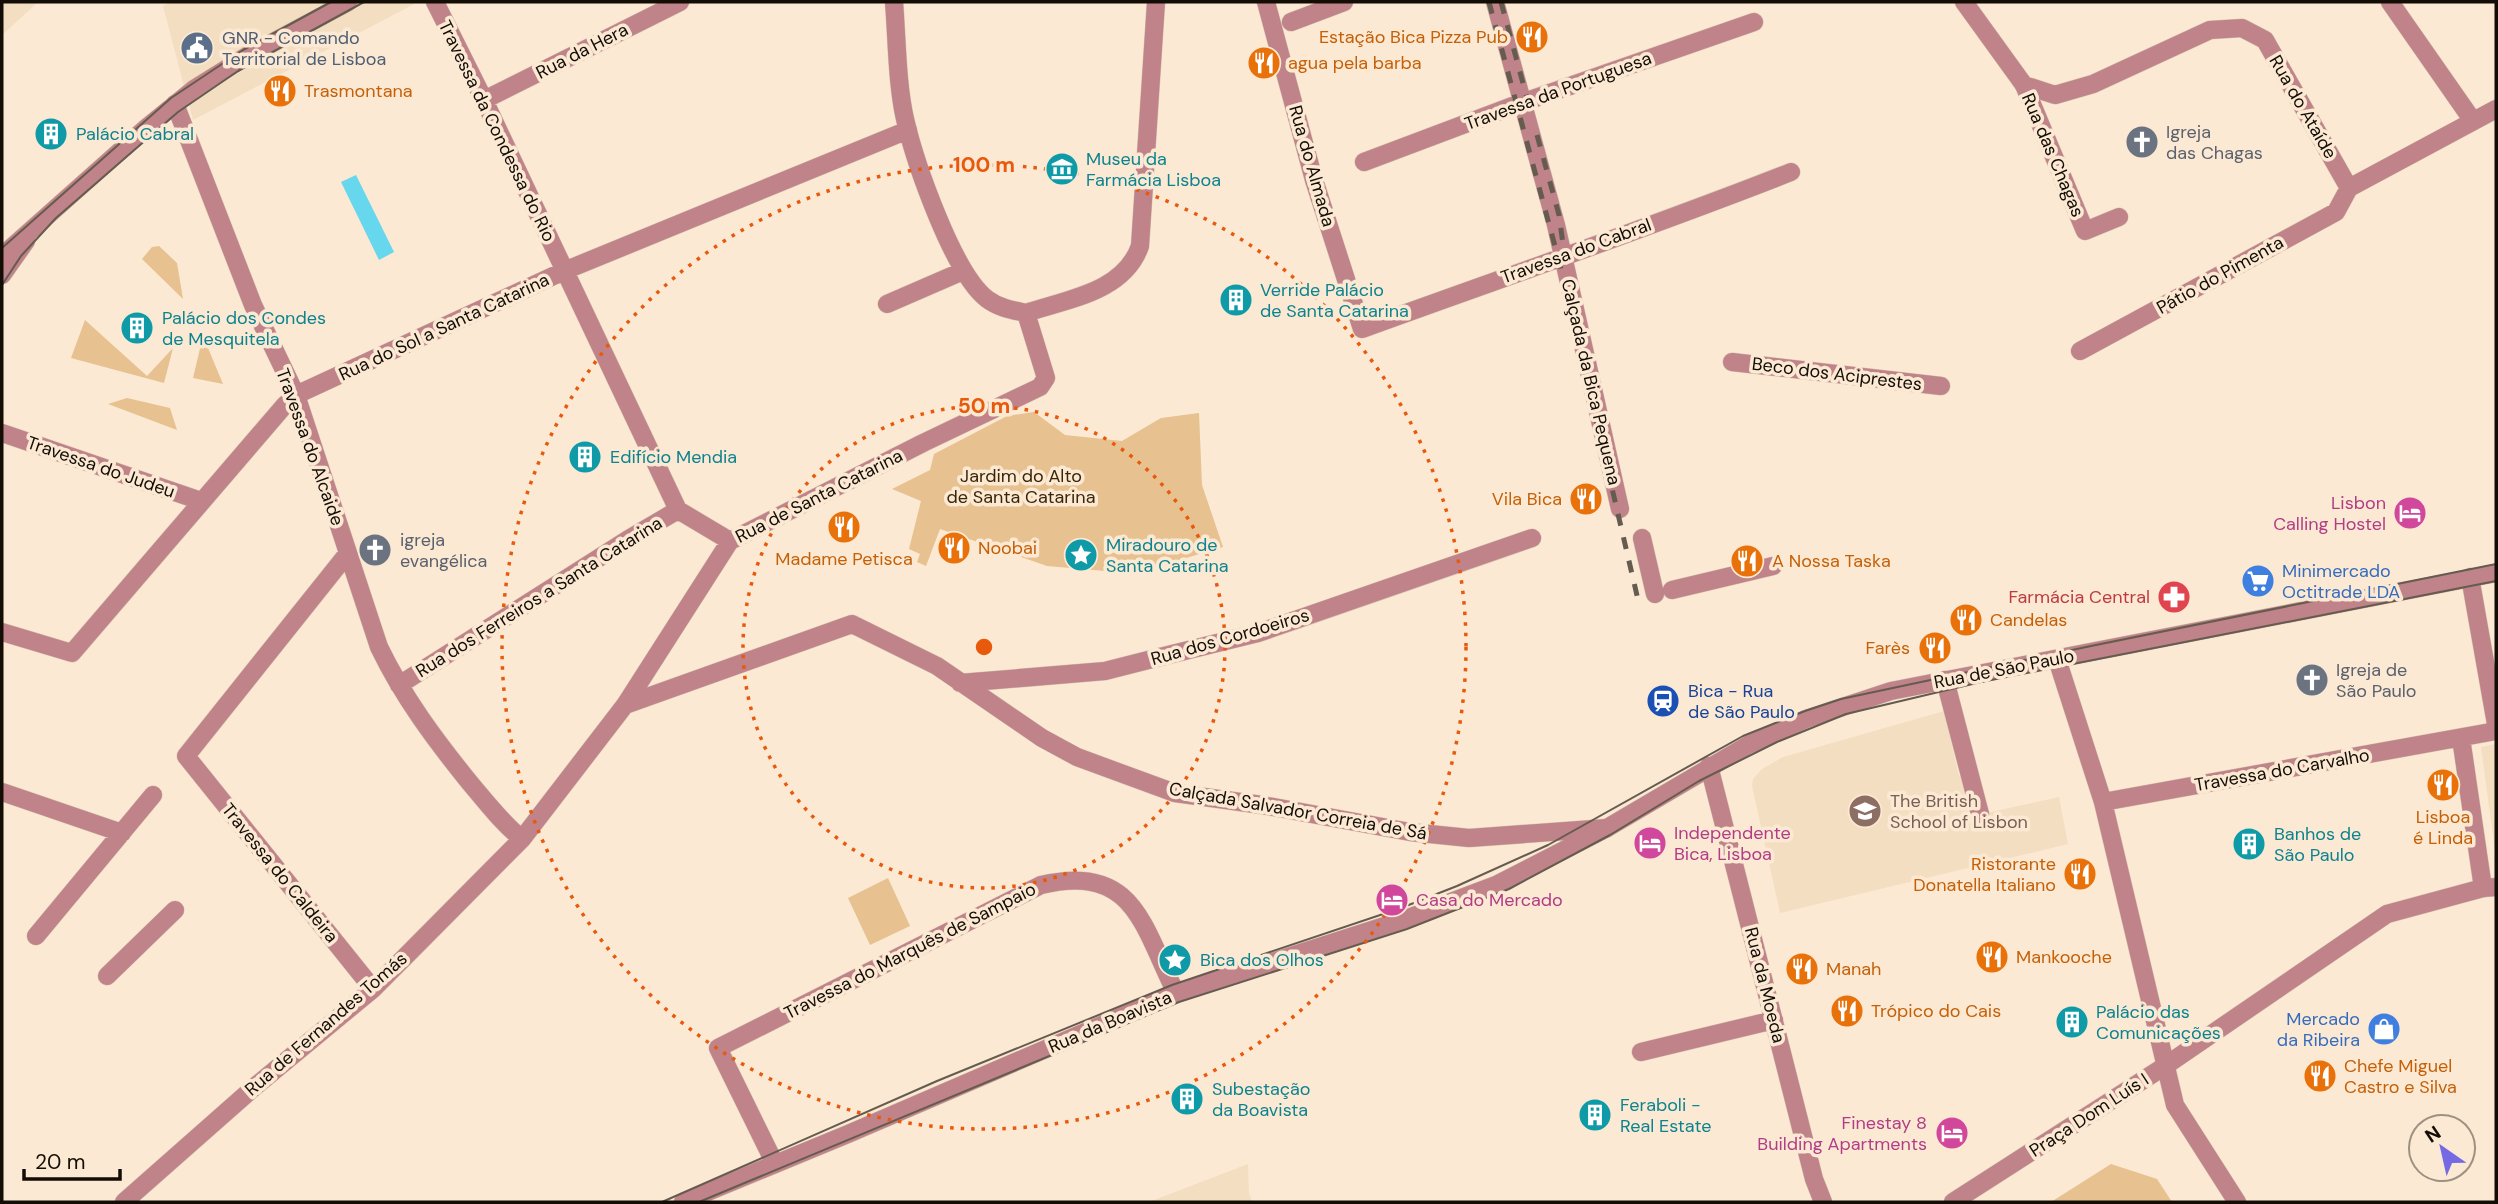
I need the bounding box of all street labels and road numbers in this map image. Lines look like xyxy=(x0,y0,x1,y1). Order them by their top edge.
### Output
street label: Travessa da Condessa do Rio xyxy=(433,16,561,246)
street label: Rua da Hera xyxy=(532,18,632,84)
street label: Travessa da Portuguesa xyxy=(1461,46,1655,136)
street label: Rua do Ataíde xyxy=(2264,51,2342,163)
street label: Rua das Chagas xyxy=(2016,89,2090,221)
street label: Rua do Almada xyxy=(1283,103,1341,229)
street label: Travessa do Cabral xyxy=(1498,213,1654,289)
street label: Pátio do Pimenta xyxy=(2152,230,2288,320)
street label: Rua do Sol a Santa Catarina xyxy=(335,268,553,386)
street label: Calçada da Bica Pequena xyxy=(1556,277,1626,487)
street label: Beco dos Aciprestes xyxy=(1751,352,1923,396)
street label: Travessa do Alcaide xyxy=(270,365,350,529)
street label: Travessa do Judeu xyxy=(24,430,178,504)
street label: Rua de Santa Catarina xyxy=(731,443,907,549)
street label: Rua dos Ferreiros a Santa Catarina xyxy=(411,511,667,683)
street label: Rua dos Cordoeiros xyxy=(1148,603,1312,671)
street label: Rua de São Paulo xyxy=(1932,644,2076,694)
street label: Travessa do Carvalho xyxy=(2193,743,2371,797)
street label: Calçada Salvador Correia de Sá xyxy=(1167,776,1429,846)
street label: Travessa do Caldeira xyxy=(216,798,344,948)
street label: Travessa do Marquês de Sampaio xyxy=(780,877,1040,1025)
street label: Rua da Moeda xyxy=(1739,925,1791,1045)
street label: Rua de Fernandes Tomás xyxy=(240,947,412,1101)
street label: Rua da Boavista xyxy=(1045,985,1175,1059)
street label: Praça Dom Luís I xyxy=(2025,1067,2153,1163)

